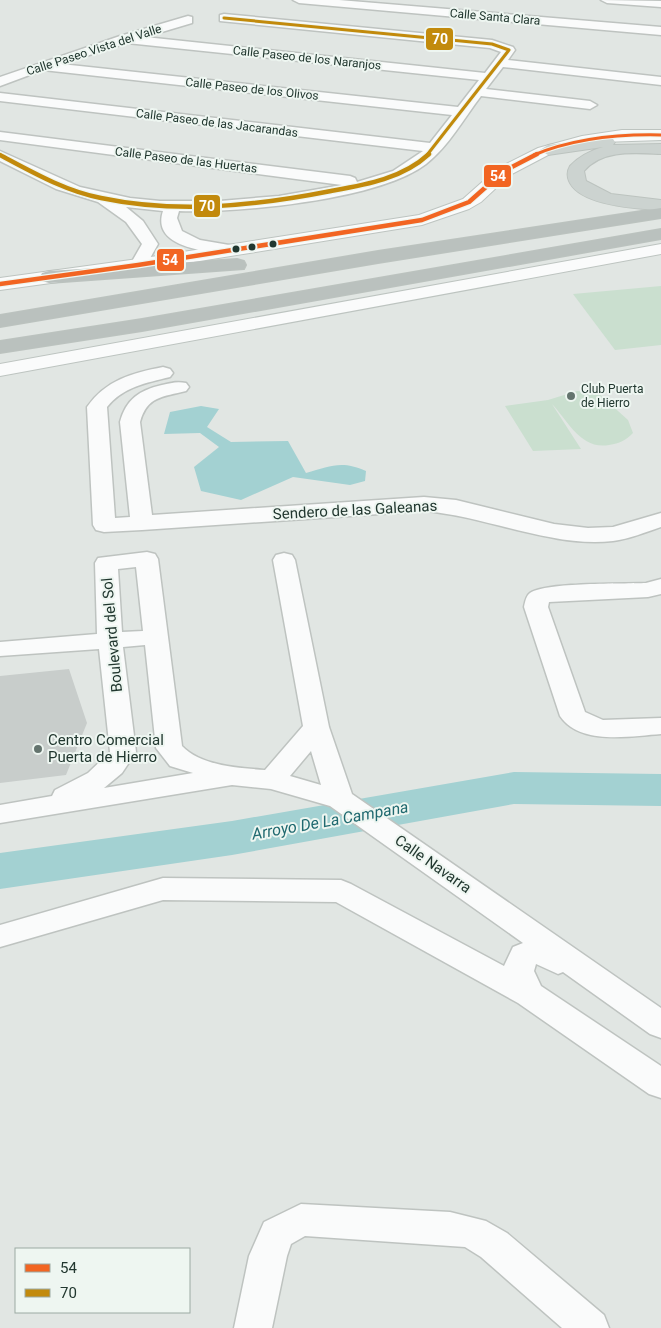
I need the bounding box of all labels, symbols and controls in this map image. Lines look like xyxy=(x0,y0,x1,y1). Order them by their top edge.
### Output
street label: Calle Santa Clara xyxy=(449,6,541,28)
street label: Calle Paseo Vista del Valle xyxy=(25,22,163,78)
line badge: 70 xyxy=(425,27,454,51)
text: 70 xyxy=(432,31,448,47)
street label: Calle Paseo de los Naranjos xyxy=(232,43,382,73)
street label: Calle Paseo de los Olivos xyxy=(185,75,319,103)
street label: Calle Paseo de las Jacarandas xyxy=(135,106,299,140)
street label: Calle Paseo de las Huertas xyxy=(114,144,258,176)
line badge: 54 xyxy=(483,164,512,188)
text: 54 xyxy=(490,168,506,184)
line badge: 70 xyxy=(193,194,221,218)
text: 70 xyxy=(199,198,215,214)
unlabelled marker xyxy=(268,239,278,249)
unlabelled marker xyxy=(247,242,257,252)
unlabelled marker xyxy=(231,244,241,254)
line badge: 54 xyxy=(156,248,185,272)
text: 54 xyxy=(162,252,178,268)
place label: Club Puerta de Hierro xyxy=(581,382,643,410)
marker: Club Puerta de Hierro xyxy=(565,390,577,402)
street label: Sendero de las Galeanas xyxy=(272,497,438,523)
street label: Boulevard del Sol xyxy=(98,577,126,693)
place label: Centro Comercial Puerta de Hierro xyxy=(48,731,164,766)
marker: Centro Comercial Puerta de Hierro xyxy=(32,743,44,755)
water label: Arroyo De La Campana xyxy=(249,797,410,844)
street label: Calle Navarra xyxy=(391,831,475,897)
legend xyxy=(15,1248,190,1313)
text: 54 xyxy=(60,1259,77,1277)
text: 70 xyxy=(60,1284,77,1302)

